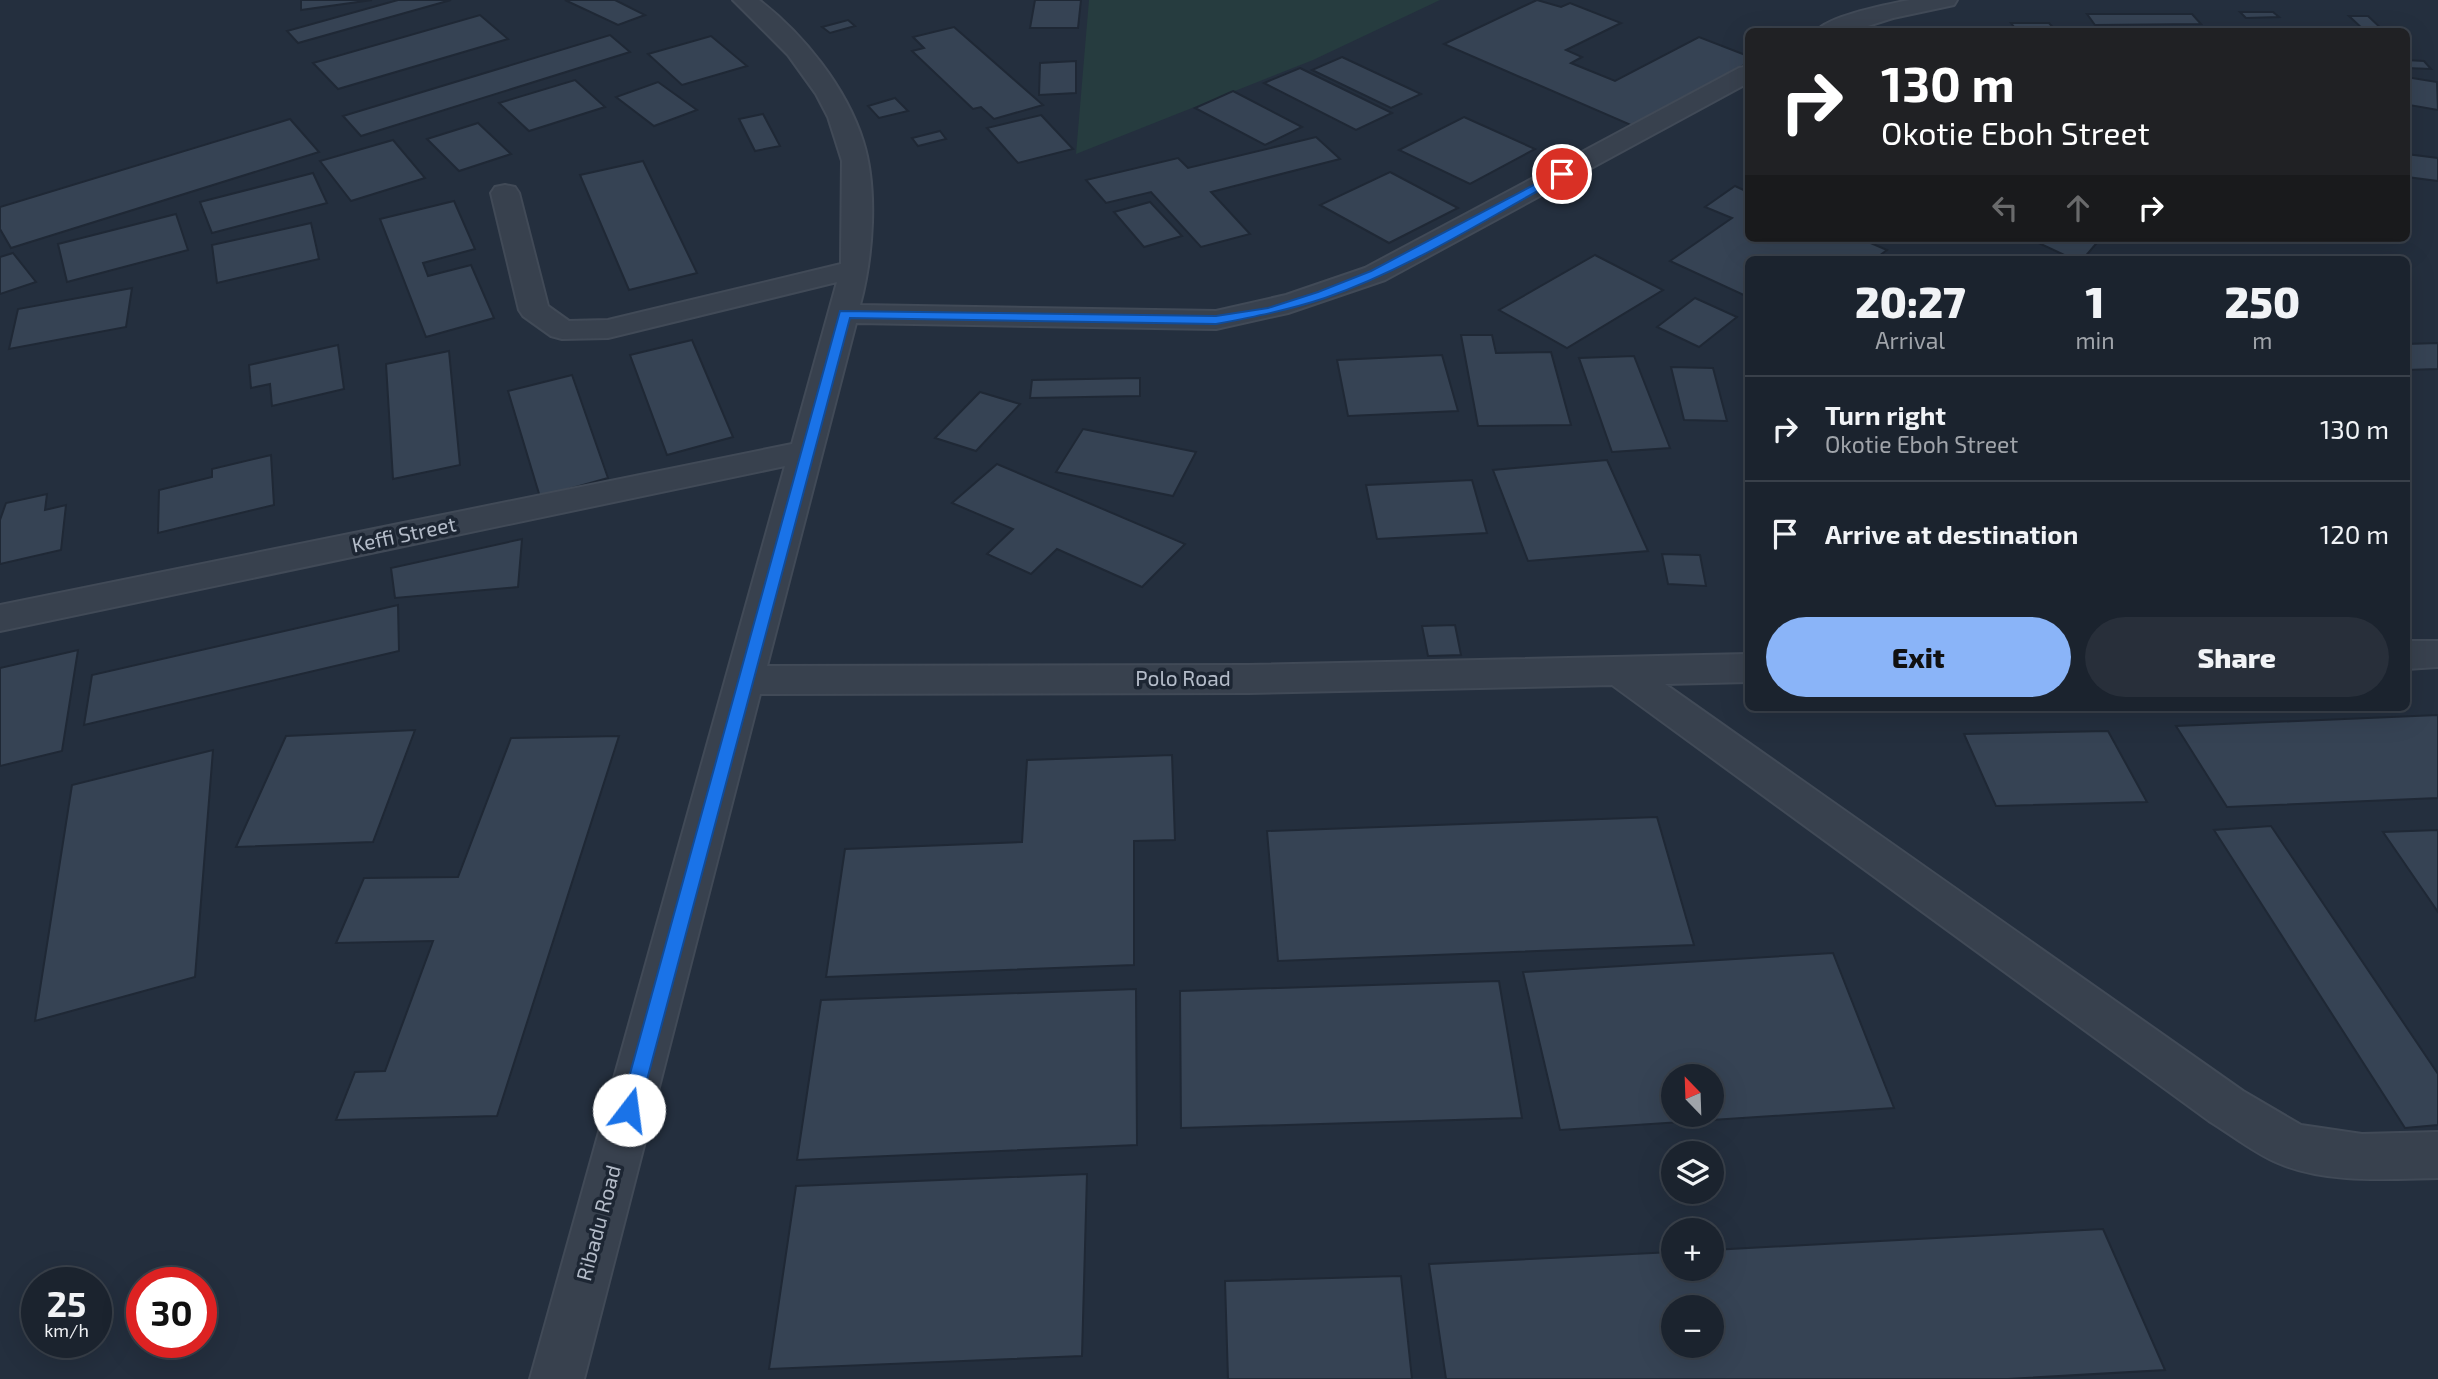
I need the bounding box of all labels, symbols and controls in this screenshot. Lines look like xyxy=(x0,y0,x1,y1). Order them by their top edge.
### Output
text: 130 m xyxy=(1881,53,2015,112)
icon: right xyxy=(1766,56,1857,147)
text: Okotie Eboh Street xyxy=(1881,113,2150,151)
pin xyxy=(1532,144,1592,204)
icon: arrive xyxy=(1543,155,1581,193)
icon: left xyxy=(1986,189,2024,227)
icon: ahead xyxy=(2059,189,2097,227)
icon: right xyxy=(2132,189,2170,227)
text: 20:27 xyxy=(1855,276,1965,326)
text: 1 xyxy=(2086,276,2104,326)
text: 250 xyxy=(2225,276,2300,326)
text: Arrival xyxy=(1875,326,1945,354)
text: min xyxy=(2075,326,2115,354)
text: m xyxy=(2252,326,2272,354)
text: Turn right xyxy=(1825,399,1946,430)
icon: right xyxy=(1766,410,1804,448)
text: 130 m xyxy=(2320,413,2389,444)
text: Okotie Eboh Street xyxy=(1825,430,2018,458)
street label: Keffi Street xyxy=(349,510,458,557)
icon: arrive xyxy=(1766,515,1804,553)
text: Arrive at destination xyxy=(1825,518,2078,549)
text: 120 m xyxy=(2320,518,2389,549)
button: Exit xyxy=(1766,617,2071,697)
button: Share xyxy=(2085,617,2389,697)
street label: Polo Road xyxy=(1135,665,1231,690)
north arrow xyxy=(1661,1064,1724,1127)
map controls xyxy=(1661,1064,1724,1358)
position arrow xyxy=(592,1073,666,1147)
button: layers xyxy=(1661,1141,1724,1204)
street label: Ribadu Road xyxy=(570,1162,625,1283)
button: + xyxy=(1661,1218,1724,1281)
speed limit sign: 30 xyxy=(126,1267,217,1358)
text: 25 xyxy=(47,1282,86,1324)
button: − xyxy=(1661,1295,1724,1358)
text: km/h xyxy=(44,1319,89,1341)

